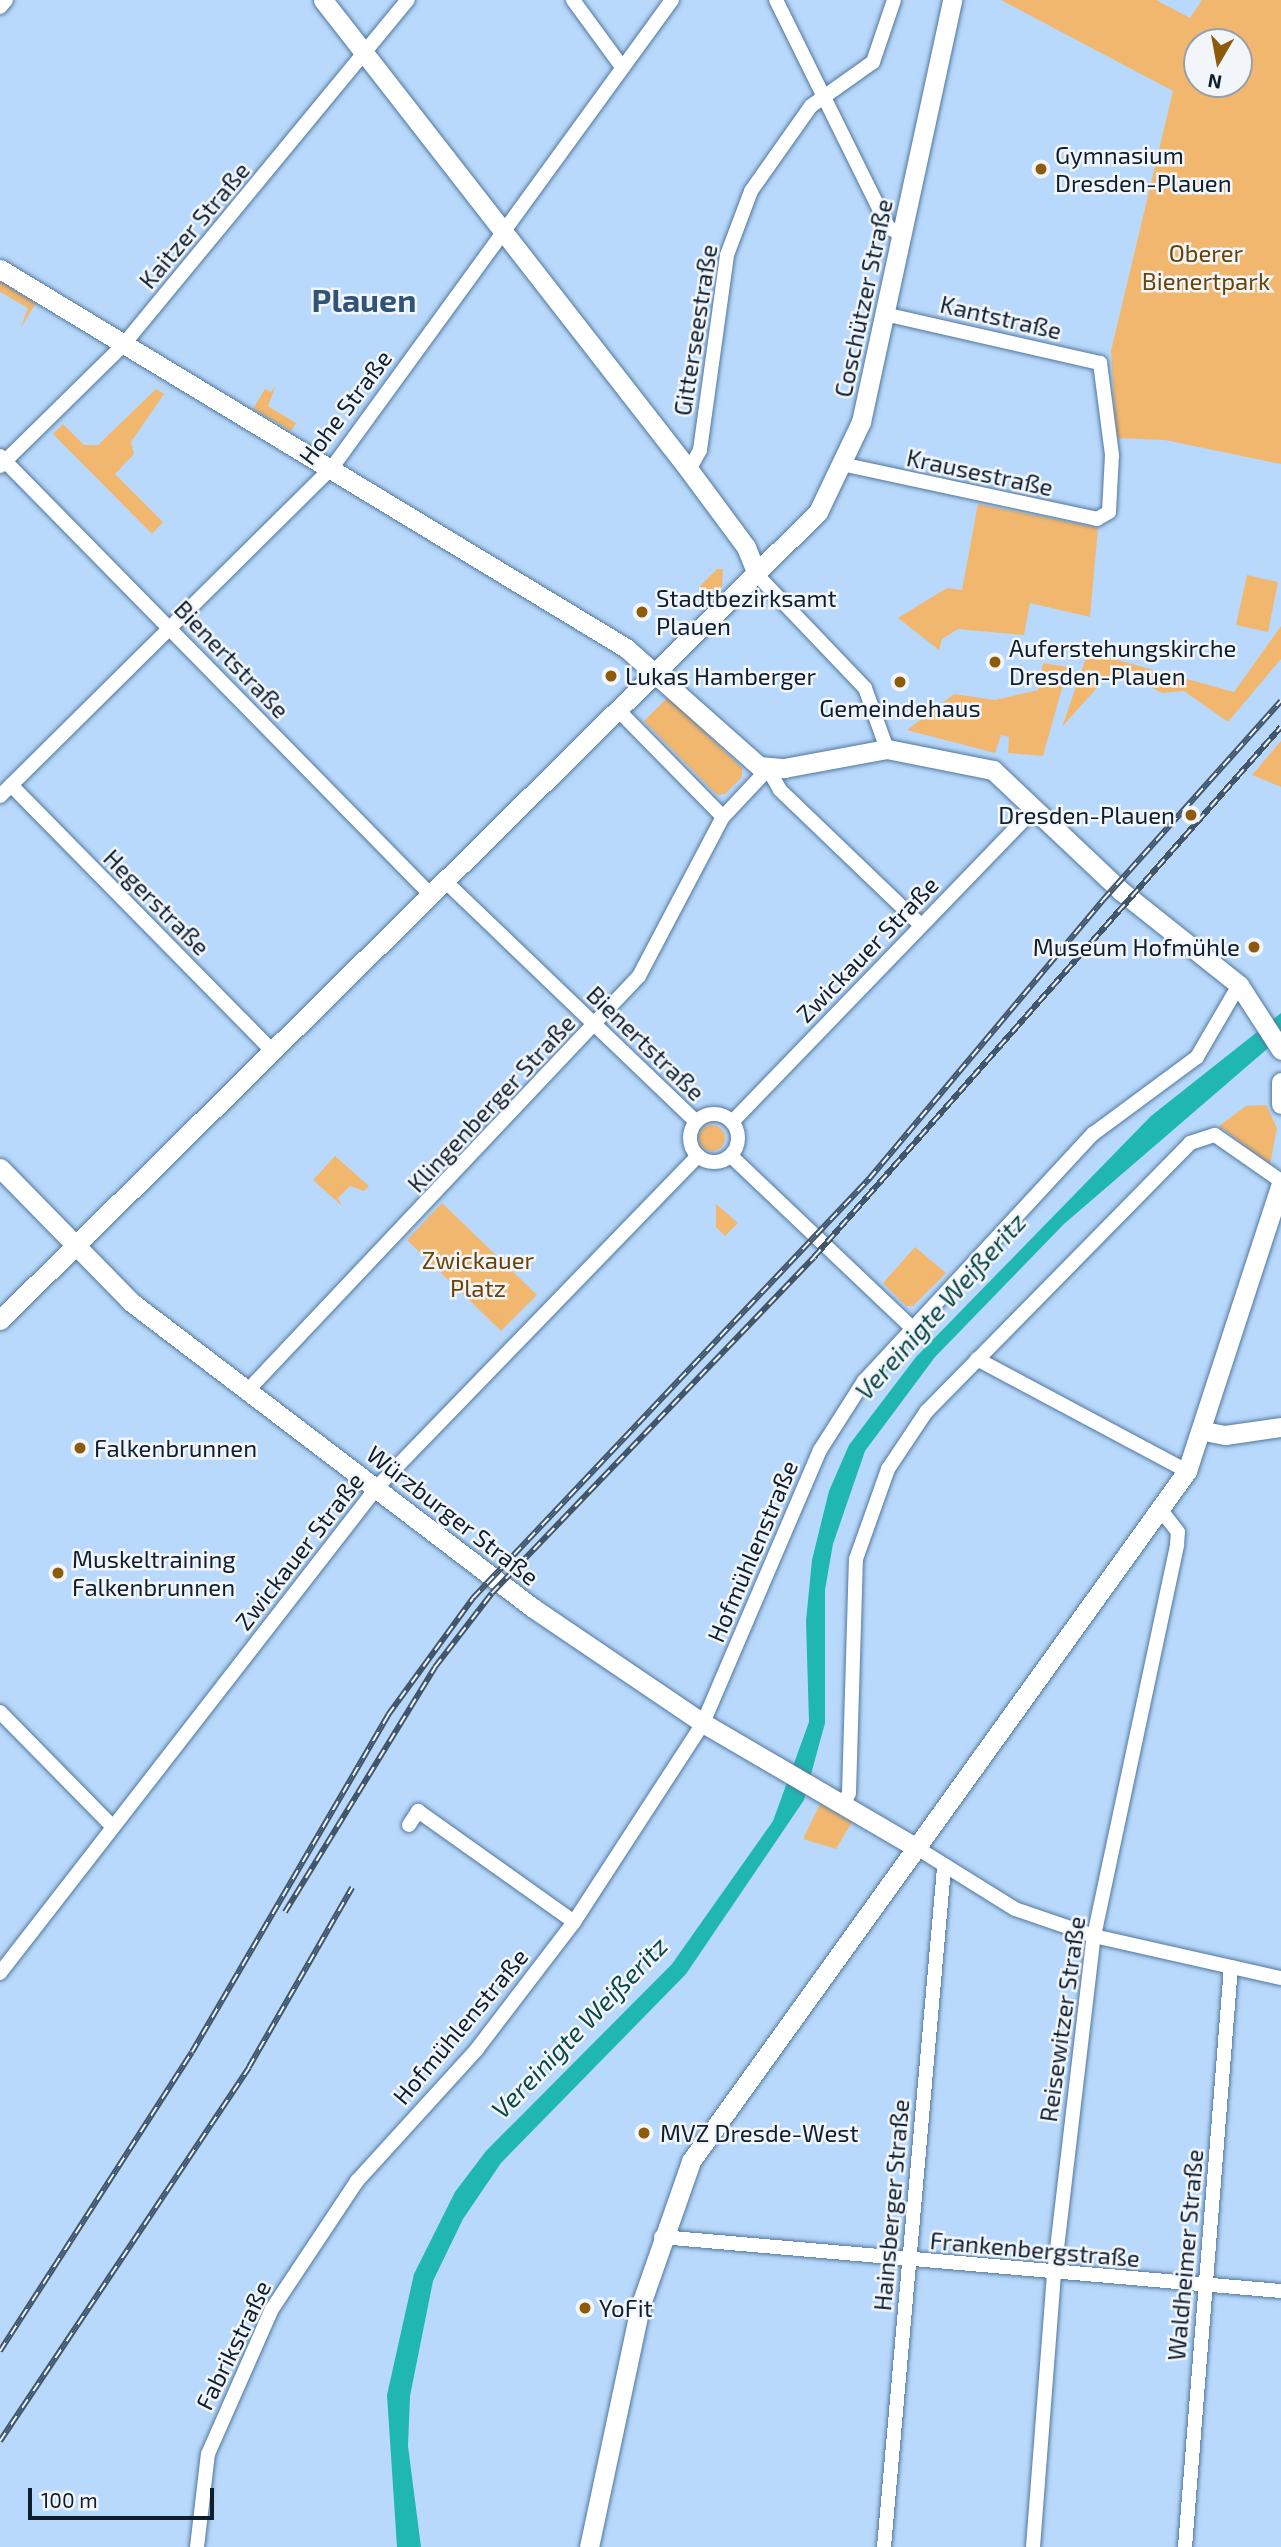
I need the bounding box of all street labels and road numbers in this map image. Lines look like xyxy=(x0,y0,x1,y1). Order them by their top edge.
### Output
street label: Kaitzer Straße xyxy=(133,156,255,294)
street label: Coschützer Straße xyxy=(828,196,898,400)
street label: Gitterseestraße xyxy=(667,242,723,418)
street label: Kantstraße xyxy=(938,289,1064,345)
street label: Hohe Straße xyxy=(293,344,397,470)
street label: Krausestraße xyxy=(904,442,1056,502)
street label: Bienertstraße xyxy=(169,594,295,724)
street label: Hegerstraße xyxy=(98,843,216,961)
street label: Zwickauer Straße xyxy=(790,870,944,1028)
street label: Bienertstraße xyxy=(581,980,711,1106)
street label: Klingenberger Straße xyxy=(401,1008,581,1198)
street label: Würzburger Straße xyxy=(361,1439,545,1591)
street label: Hofmühlenstraße xyxy=(701,1456,803,1646)
street label: Zwickauer Straße xyxy=(228,1466,370,1636)
street label: Reisewitzer Straße xyxy=(1033,1914,1091,2124)
street label: Hofmühlenstraße xyxy=(386,1942,534,2110)
street label: Hainsberger Straße xyxy=(867,2098,915,2312)
street label: Waldheimer Straße xyxy=(1161,2148,1209,2362)
street label: Frankenbergstraße xyxy=(929,2225,1141,2273)
street label: Fabrikstraße xyxy=(189,2276,277,2414)

